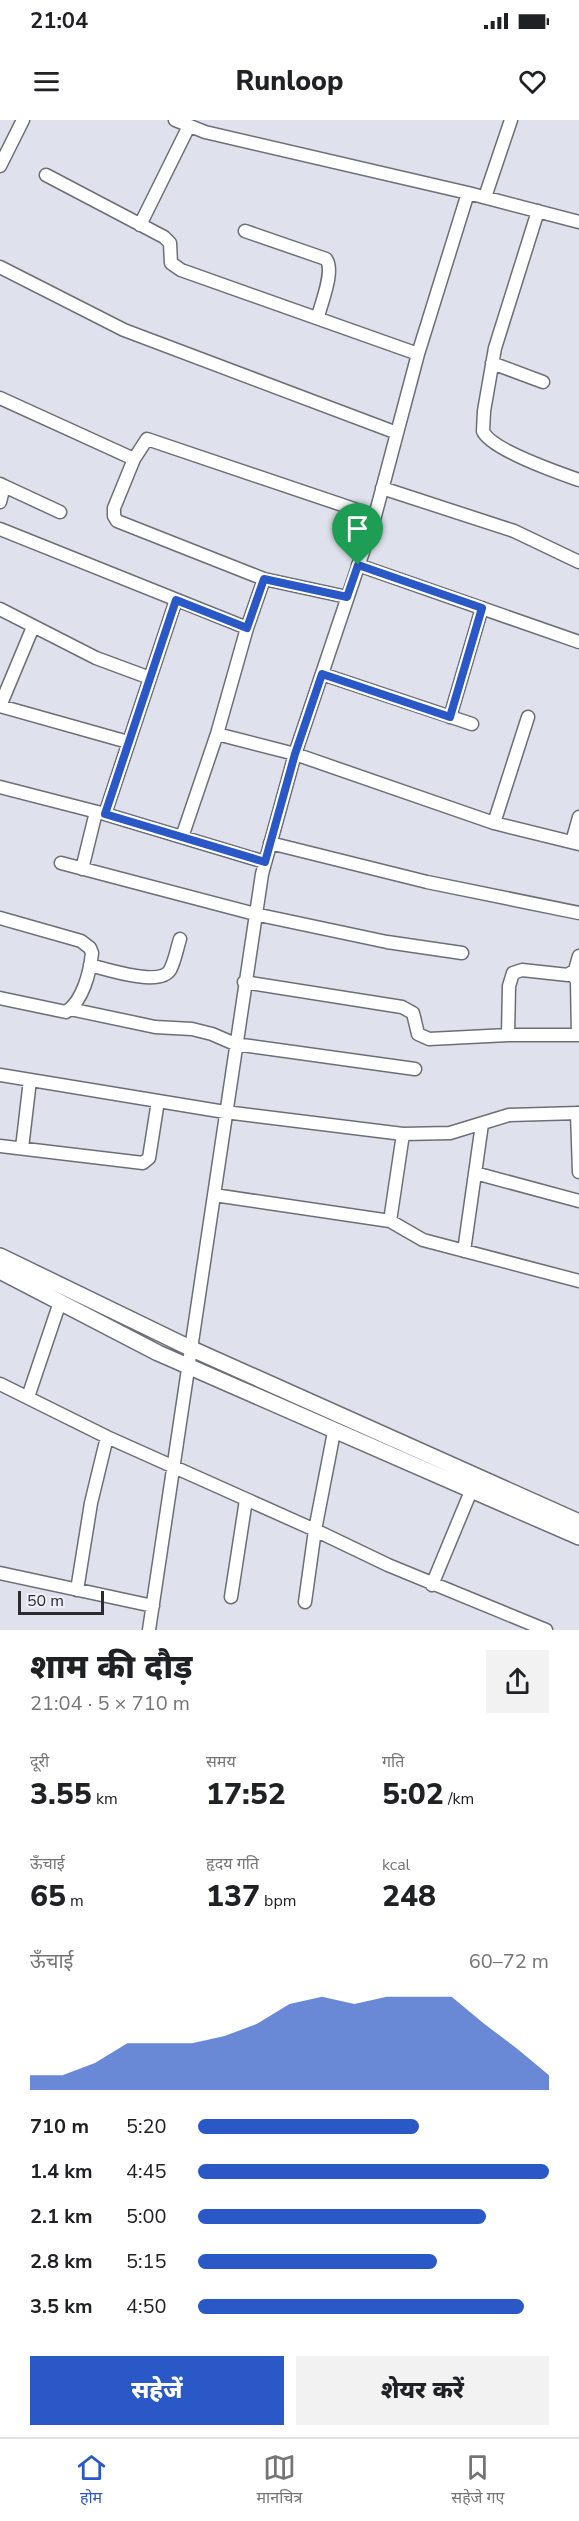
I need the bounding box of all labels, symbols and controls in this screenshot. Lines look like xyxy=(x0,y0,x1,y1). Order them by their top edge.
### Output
text: 21:04 xyxy=(30,6,88,36)
text: Runloop xyxy=(236,63,343,100)
icon: menu xyxy=(30,65,63,98)
icon: heart xyxy=(516,65,549,98)
pin xyxy=(332,503,383,565)
icon: arrive xyxy=(341,512,374,545)
scale bar xyxy=(18,1588,104,1616)
text: 50 m xyxy=(27,1590,64,1612)
text: शाम की दौड़ xyxy=(30,1645,192,1690)
button: share xyxy=(486,1650,549,1713)
text: 21:04 · 5 × 710 m xyxy=(30,1690,190,1717)
text: दूरी xyxy=(30,1751,49,1773)
text: समय xyxy=(206,1751,236,1773)
text: गति xyxy=(382,1751,404,1773)
text: 3.55 xyxy=(30,1774,92,1815)
text: 17:52 xyxy=(206,1774,286,1815)
text: 5:02 xyxy=(382,1774,444,1815)
text: km xyxy=(92,1788,118,1810)
text: /km xyxy=(444,1788,474,1810)
text: ऊँचाई xyxy=(30,1853,65,1875)
text: हृदय गति xyxy=(206,1853,259,1875)
text: kcal xyxy=(382,1854,410,1876)
text: 65 xyxy=(30,1876,66,1917)
text: 137 xyxy=(206,1876,260,1917)
text: 248 xyxy=(382,1876,436,1917)
text: m xyxy=(66,1890,84,1912)
text: bpm xyxy=(260,1890,296,1912)
text: ऊँचाई xyxy=(30,1948,73,1975)
text: 60–72 m xyxy=(469,1948,549,1975)
text: 710 m xyxy=(30,2113,89,2140)
text: 5:20 xyxy=(126,2113,167,2140)
text: 1.4 km xyxy=(30,2158,93,2185)
text: 4:45 xyxy=(126,2158,167,2185)
text: 2.1 km xyxy=(30,2203,93,2230)
text: 5:00 xyxy=(126,2203,167,2230)
text: 2.8 km xyxy=(30,2248,93,2275)
text: 5:15 xyxy=(126,2248,167,2275)
text: 3.5 km xyxy=(30,2293,93,2320)
text: 4:50 xyxy=(126,2293,167,2320)
button: सहेजें xyxy=(30,2356,284,2425)
button: शेयर करें xyxy=(296,2356,549,2425)
tab: होम xyxy=(75,2451,108,2510)
tab: मानचित्र xyxy=(257,2451,302,2510)
tab: सहेजे गए xyxy=(451,2451,504,2510)

